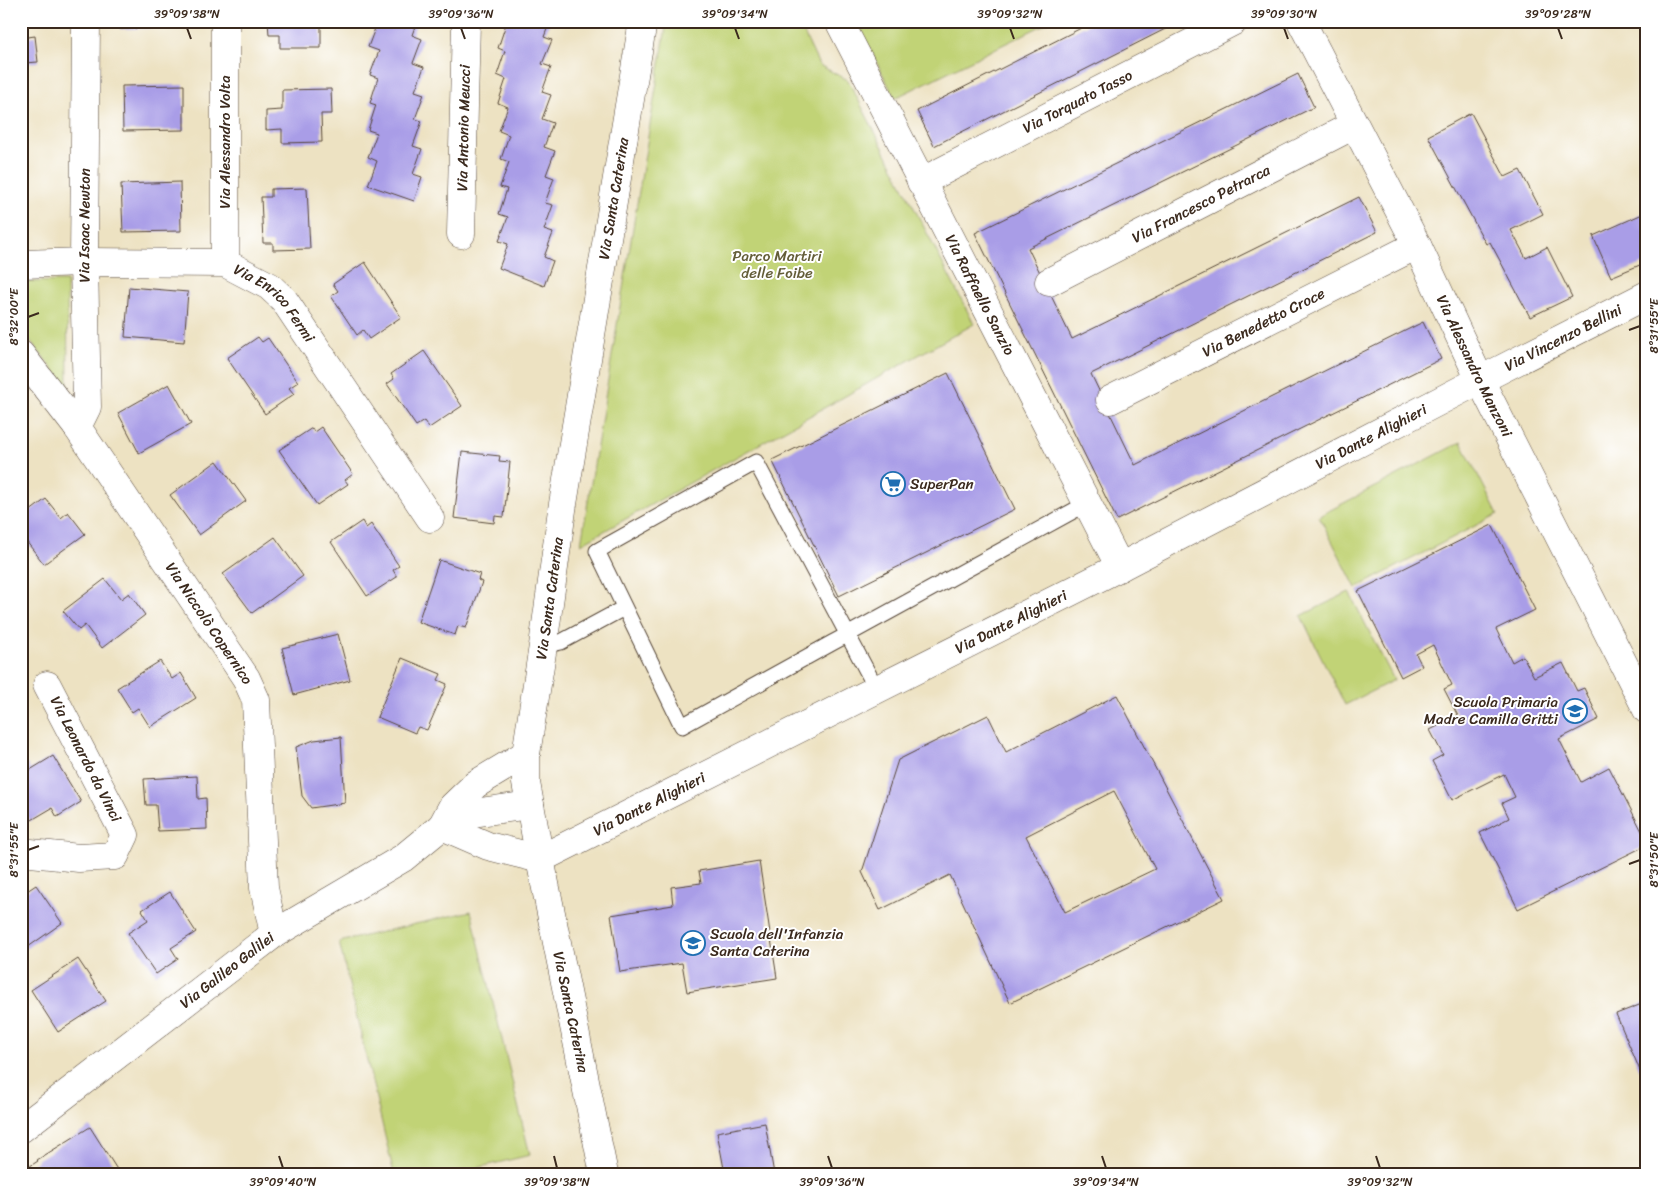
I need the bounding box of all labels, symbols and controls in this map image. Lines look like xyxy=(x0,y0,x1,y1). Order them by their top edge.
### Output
text: 39°09'38"N xyxy=(154,3,220,25)
text: 39°09'36"N xyxy=(428,3,494,25)
text: 39°09'34"N xyxy=(702,3,769,25)
text: 39°09'32"N xyxy=(977,3,1043,25)
text: 39°09'30"N xyxy=(1251,3,1318,25)
text: 39°09'28"N xyxy=(1525,3,1592,25)
street label: Via Torquato Tasso xyxy=(1018,62,1138,141)
street label: Via Antonio Meucci xyxy=(449,63,478,192)
street label: Via Alessandro Volta xyxy=(212,75,238,209)
street label: Via Santa Caterina xyxy=(591,135,637,262)
street label: Via Francesco Petrarca xyxy=(1127,157,1275,250)
street label: Via Isaac Newton xyxy=(71,168,98,283)
street label: Via Raffaello Sanzio xyxy=(938,230,1022,361)
park label: Parco Martiri delle Foibe xyxy=(732,243,822,286)
street label: Via Enrico Fermi xyxy=(229,257,322,348)
street label: Via Benedetto Croce xyxy=(1197,280,1330,364)
text: 8°32'00"E xyxy=(3,287,25,346)
street label: Via Alessandro Manzoni xyxy=(1429,290,1520,442)
street label: Via Vincenzo Bellini xyxy=(1500,296,1627,379)
text: 8°31'55"E xyxy=(1643,297,1665,353)
street label: Via Dante Alighieri xyxy=(1310,396,1432,477)
supermarket icon: SuperPan xyxy=(880,471,906,497)
place label: SuperPan xyxy=(910,471,974,497)
street label: Via Santa Caterina xyxy=(528,535,571,662)
street label: Via Niccolò Copernico xyxy=(158,557,260,689)
street label: Via Dante Alighieri xyxy=(950,582,1073,661)
place label: Scuola Primaria Madre Camilla Gritti xyxy=(1424,689,1559,732)
street label: Via Leonardo da Vinci xyxy=(43,691,129,827)
school or university icon: Scuola Primaria Madre Camilla Gritti xyxy=(1562,698,1588,724)
street label: Via Dante Alighieri xyxy=(588,764,711,843)
text: 8°31'55"E xyxy=(3,821,25,877)
text: 8°31'50"E xyxy=(1643,831,1665,888)
place label: Scuola dell'Infanzia Santa Caterina xyxy=(710,921,844,964)
street label: Via Galileo Galilei xyxy=(174,925,281,1015)
school or university icon: Scuola dell'Infanzia Santa Caterina xyxy=(680,930,706,956)
street label: Via Santa Caterina xyxy=(545,949,597,1075)
text: 39°09'40"N xyxy=(250,1171,317,1193)
text: 39°09'38"N xyxy=(524,1171,590,1193)
text: 39°09'36"N xyxy=(799,1171,865,1193)
text: 39°09'34"N xyxy=(1073,1171,1140,1193)
text: 39°09'32"N xyxy=(1347,1171,1413,1193)

